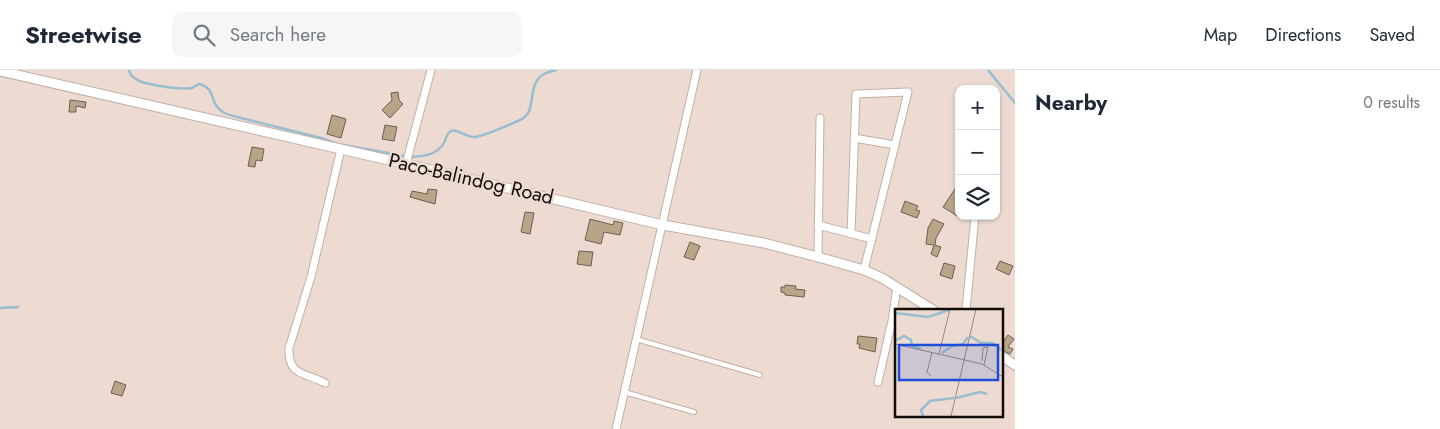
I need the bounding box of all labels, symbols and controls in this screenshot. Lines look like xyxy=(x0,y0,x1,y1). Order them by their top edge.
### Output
search box xyxy=(172,12,522,57)
text: Streetwise xyxy=(25,17,142,52)
icon: search xyxy=(190,21,218,49)
text: Search here xyxy=(230,21,326,48)
text: Map xyxy=(1204,22,1237,48)
text: Directions xyxy=(1265,22,1341,48)
text: Saved xyxy=(1369,22,1415,48)
map controls xyxy=(955,85,1000,220)
button: + xyxy=(955,85,1000,130)
text: Nearby xyxy=(1035,88,1107,118)
text: 0 results xyxy=(1363,91,1420,114)
button: − xyxy=(955,130,1000,175)
street label: Paco-Balindog Road xyxy=(386,146,556,212)
button: layers xyxy=(955,175,1000,220)
inset map xyxy=(895,309,1002,416)

